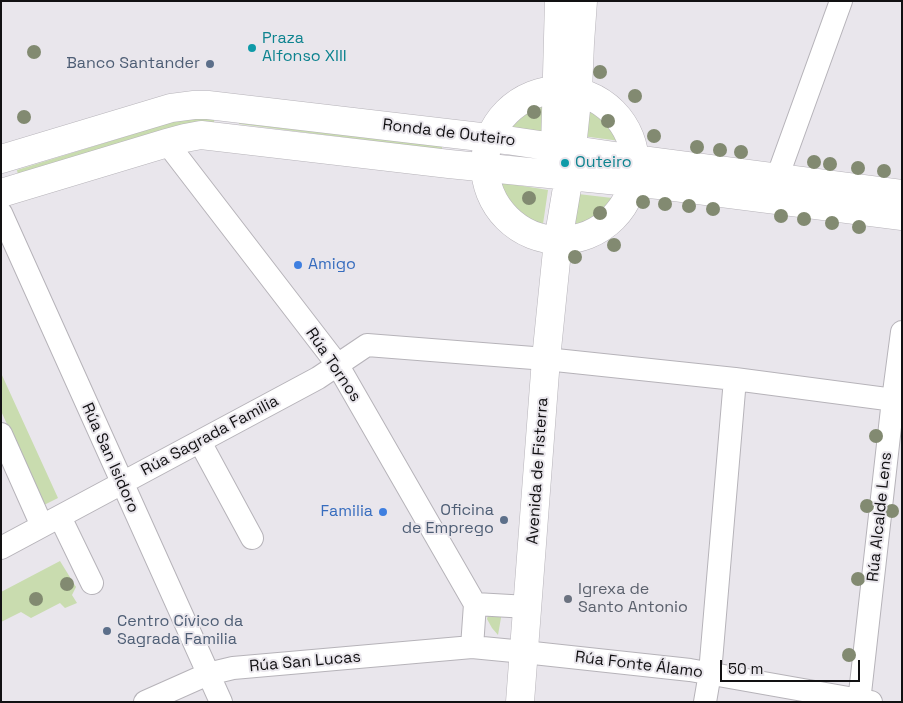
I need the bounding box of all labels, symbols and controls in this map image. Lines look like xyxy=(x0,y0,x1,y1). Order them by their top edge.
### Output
place label: Praza Alfonso XIII xyxy=(262,29,347,67)
marker: Praza Alfonso XIII xyxy=(246,42,258,54)
place label: Banco Santander xyxy=(66,54,200,74)
marker: Banco Santander xyxy=(204,58,216,70)
street label: Ronda de Outeiro xyxy=(381,115,517,151)
place label: Outeiro xyxy=(575,153,632,173)
marker: Outeiro xyxy=(559,157,571,169)
place label: Amigo xyxy=(308,255,356,275)
marker: Amigo xyxy=(292,259,304,271)
street label: Rúa Tornos xyxy=(301,324,365,406)
street label: Rúa Sagrada Familia xyxy=(138,392,282,480)
street label: Avenida de Fisterra xyxy=(523,397,553,545)
street label: Rúa San Isidoro xyxy=(77,400,143,516)
street label: Rúa Alcalde Lens xyxy=(864,451,896,583)
place label: Oficina de Emprego xyxy=(402,501,494,539)
place label: Familia xyxy=(321,502,373,522)
marker: Familia xyxy=(377,506,389,518)
marker: Oficina de Emprego xyxy=(498,514,510,526)
place label: Igrexa de Santo Antonio xyxy=(578,580,688,618)
marker: Igrexa de Santo Antonio xyxy=(562,593,574,605)
place label: Centro Cívico da Sagrada Familia xyxy=(117,612,243,650)
marker: Centro Cívico da Sagrada Familia xyxy=(101,625,113,637)
street label: Rúa San Lucas xyxy=(249,648,361,676)
street label: Rúa Fonte Álamo xyxy=(574,648,704,682)
scale bar xyxy=(723,650,863,682)
text: 50 m xyxy=(728,659,763,678)

